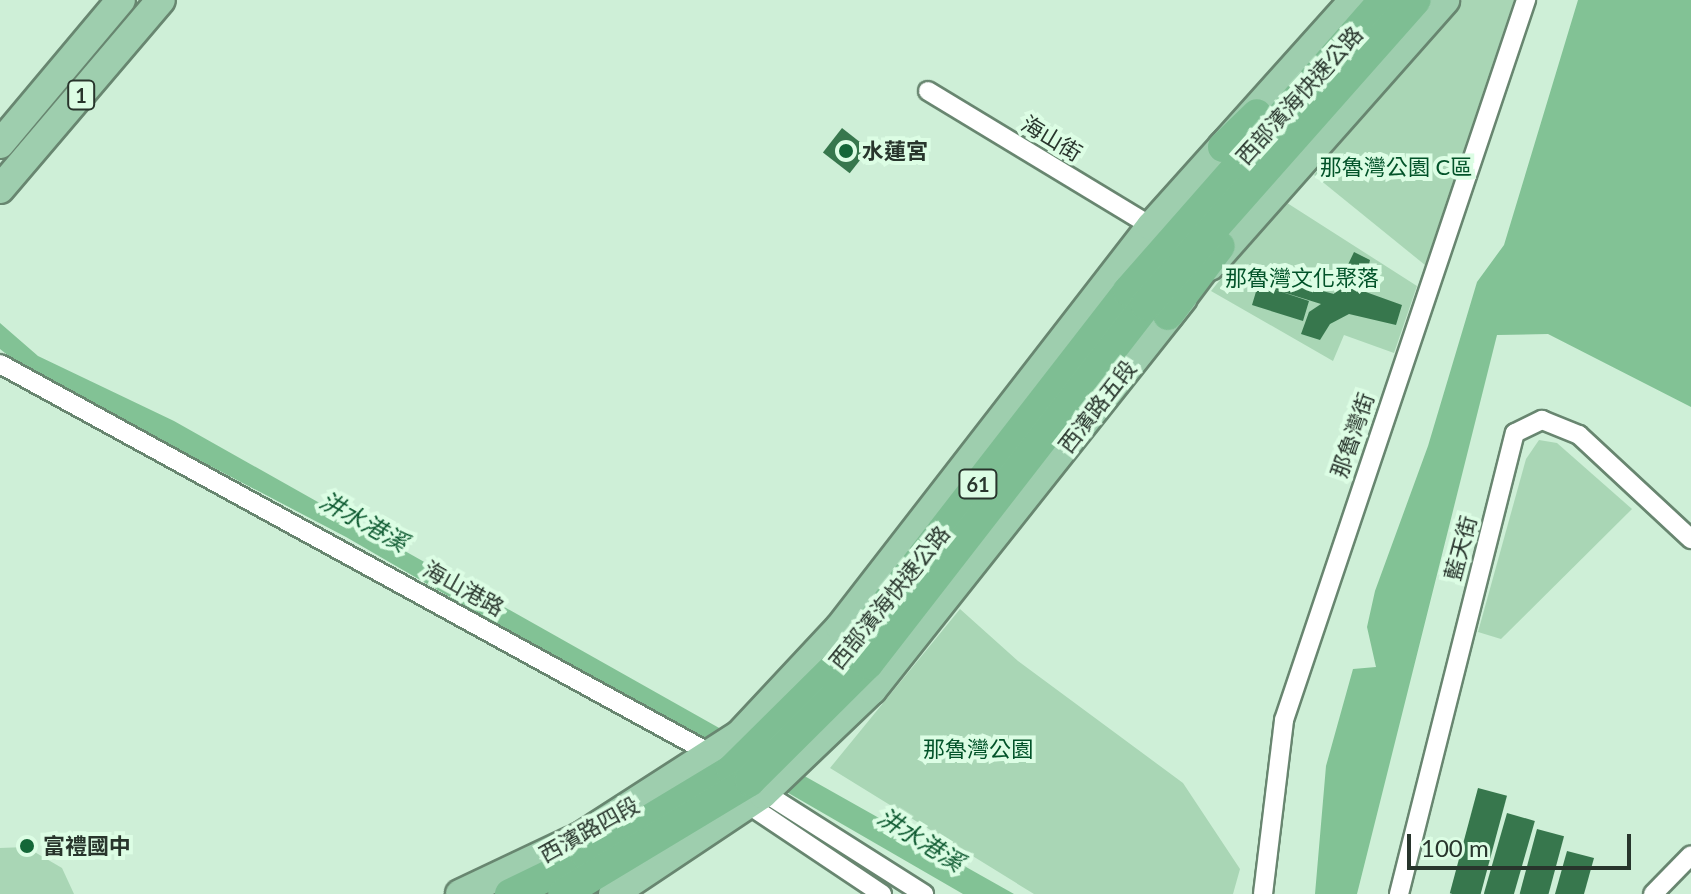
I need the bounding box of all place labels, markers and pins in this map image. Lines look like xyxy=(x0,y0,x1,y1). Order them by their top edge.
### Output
place label: 水蓮宮 xyxy=(862,138,928,164)
marker: 水蓮宮 xyxy=(837,142,855,160)
place label: 富禮國中 xyxy=(43,833,131,859)
marker: 富禮國中 xyxy=(18,837,36,855)

